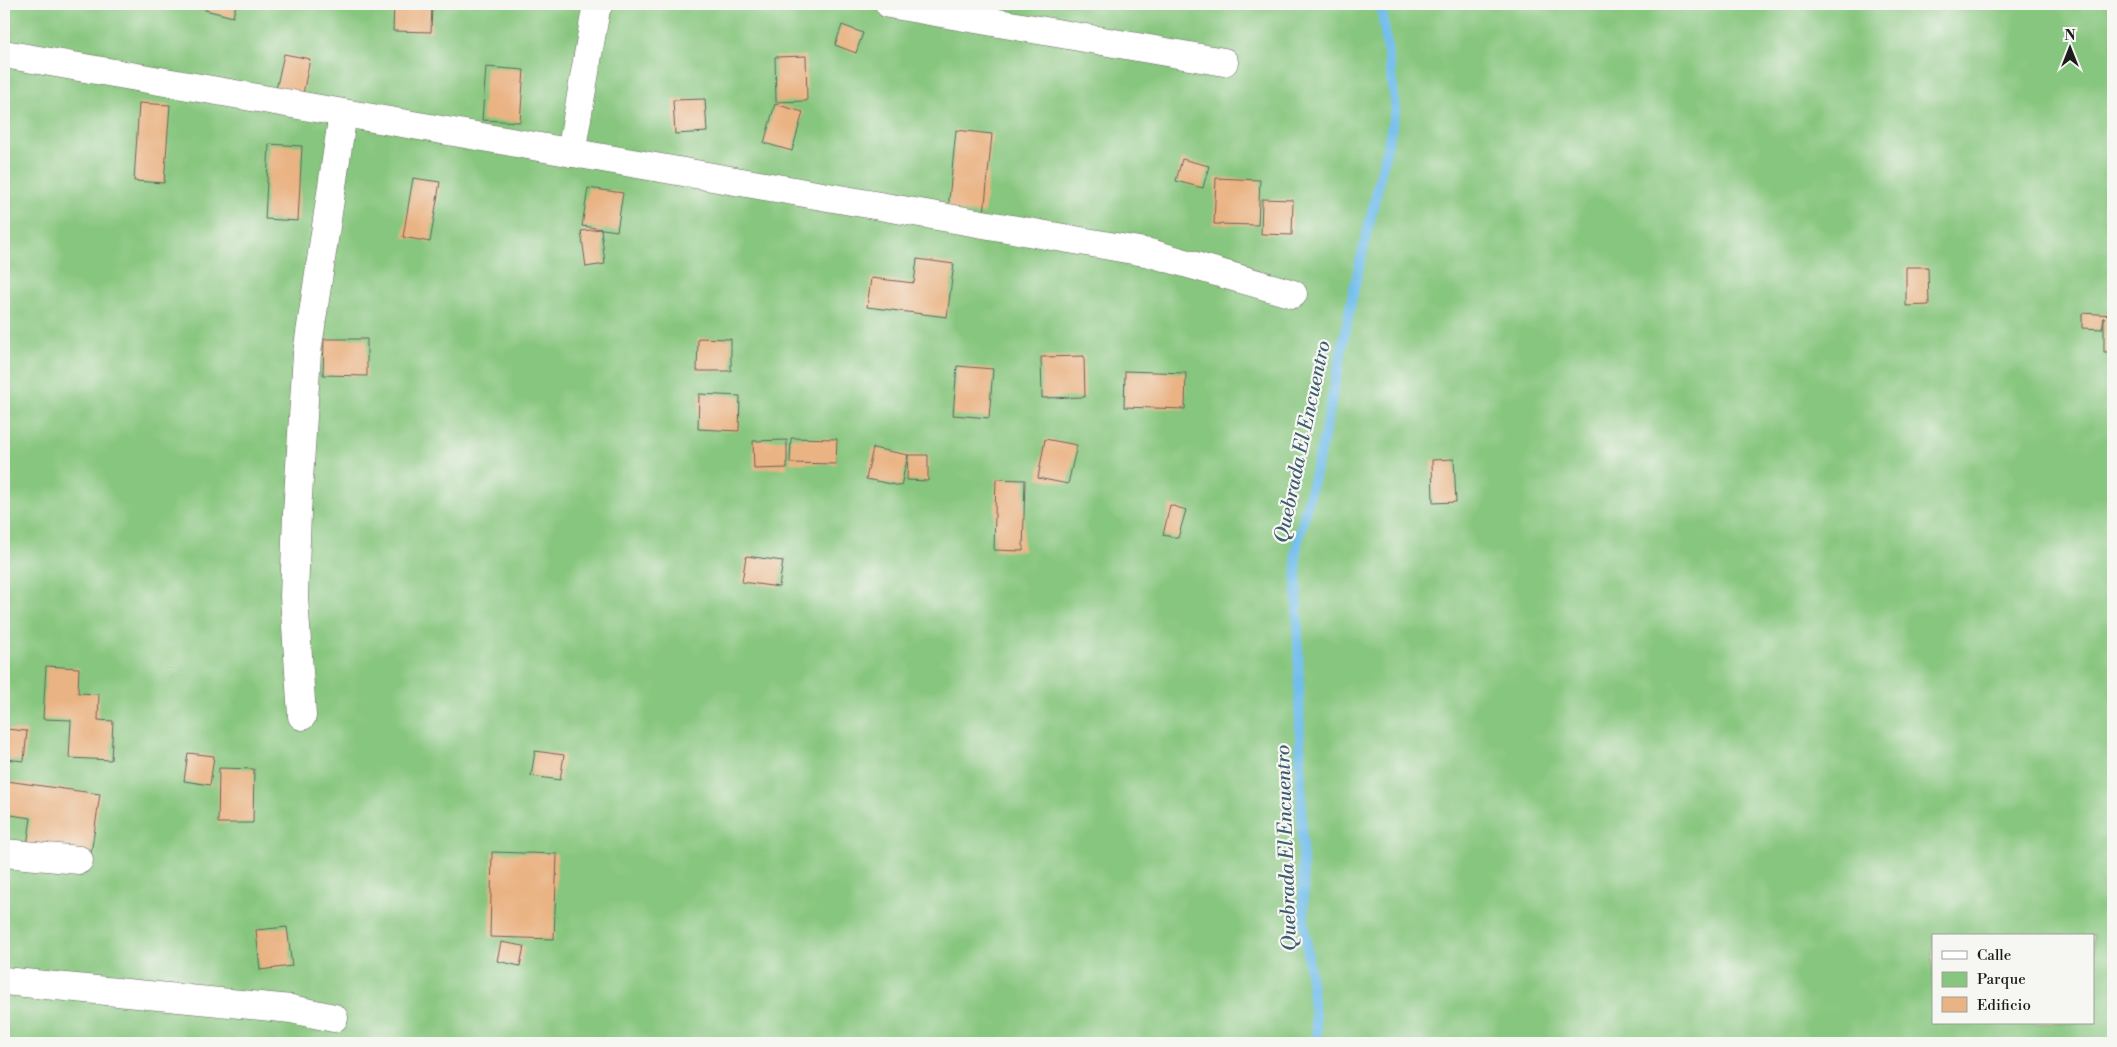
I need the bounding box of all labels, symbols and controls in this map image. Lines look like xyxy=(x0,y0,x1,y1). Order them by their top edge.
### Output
north arrow xyxy=(2044,22,2094,72)
text: N xyxy=(2064,27,2076,45)
water label: Quebrada El Encuentro xyxy=(1269,338,1337,546)
water label: Quebrada El Encuentro xyxy=(1271,744,1303,952)
legend xyxy=(1932,934,2094,1024)
text: Calle xyxy=(1977,946,2011,965)
text: Parque xyxy=(1977,970,2026,989)
text: Edificio xyxy=(1977,996,2031,1015)

